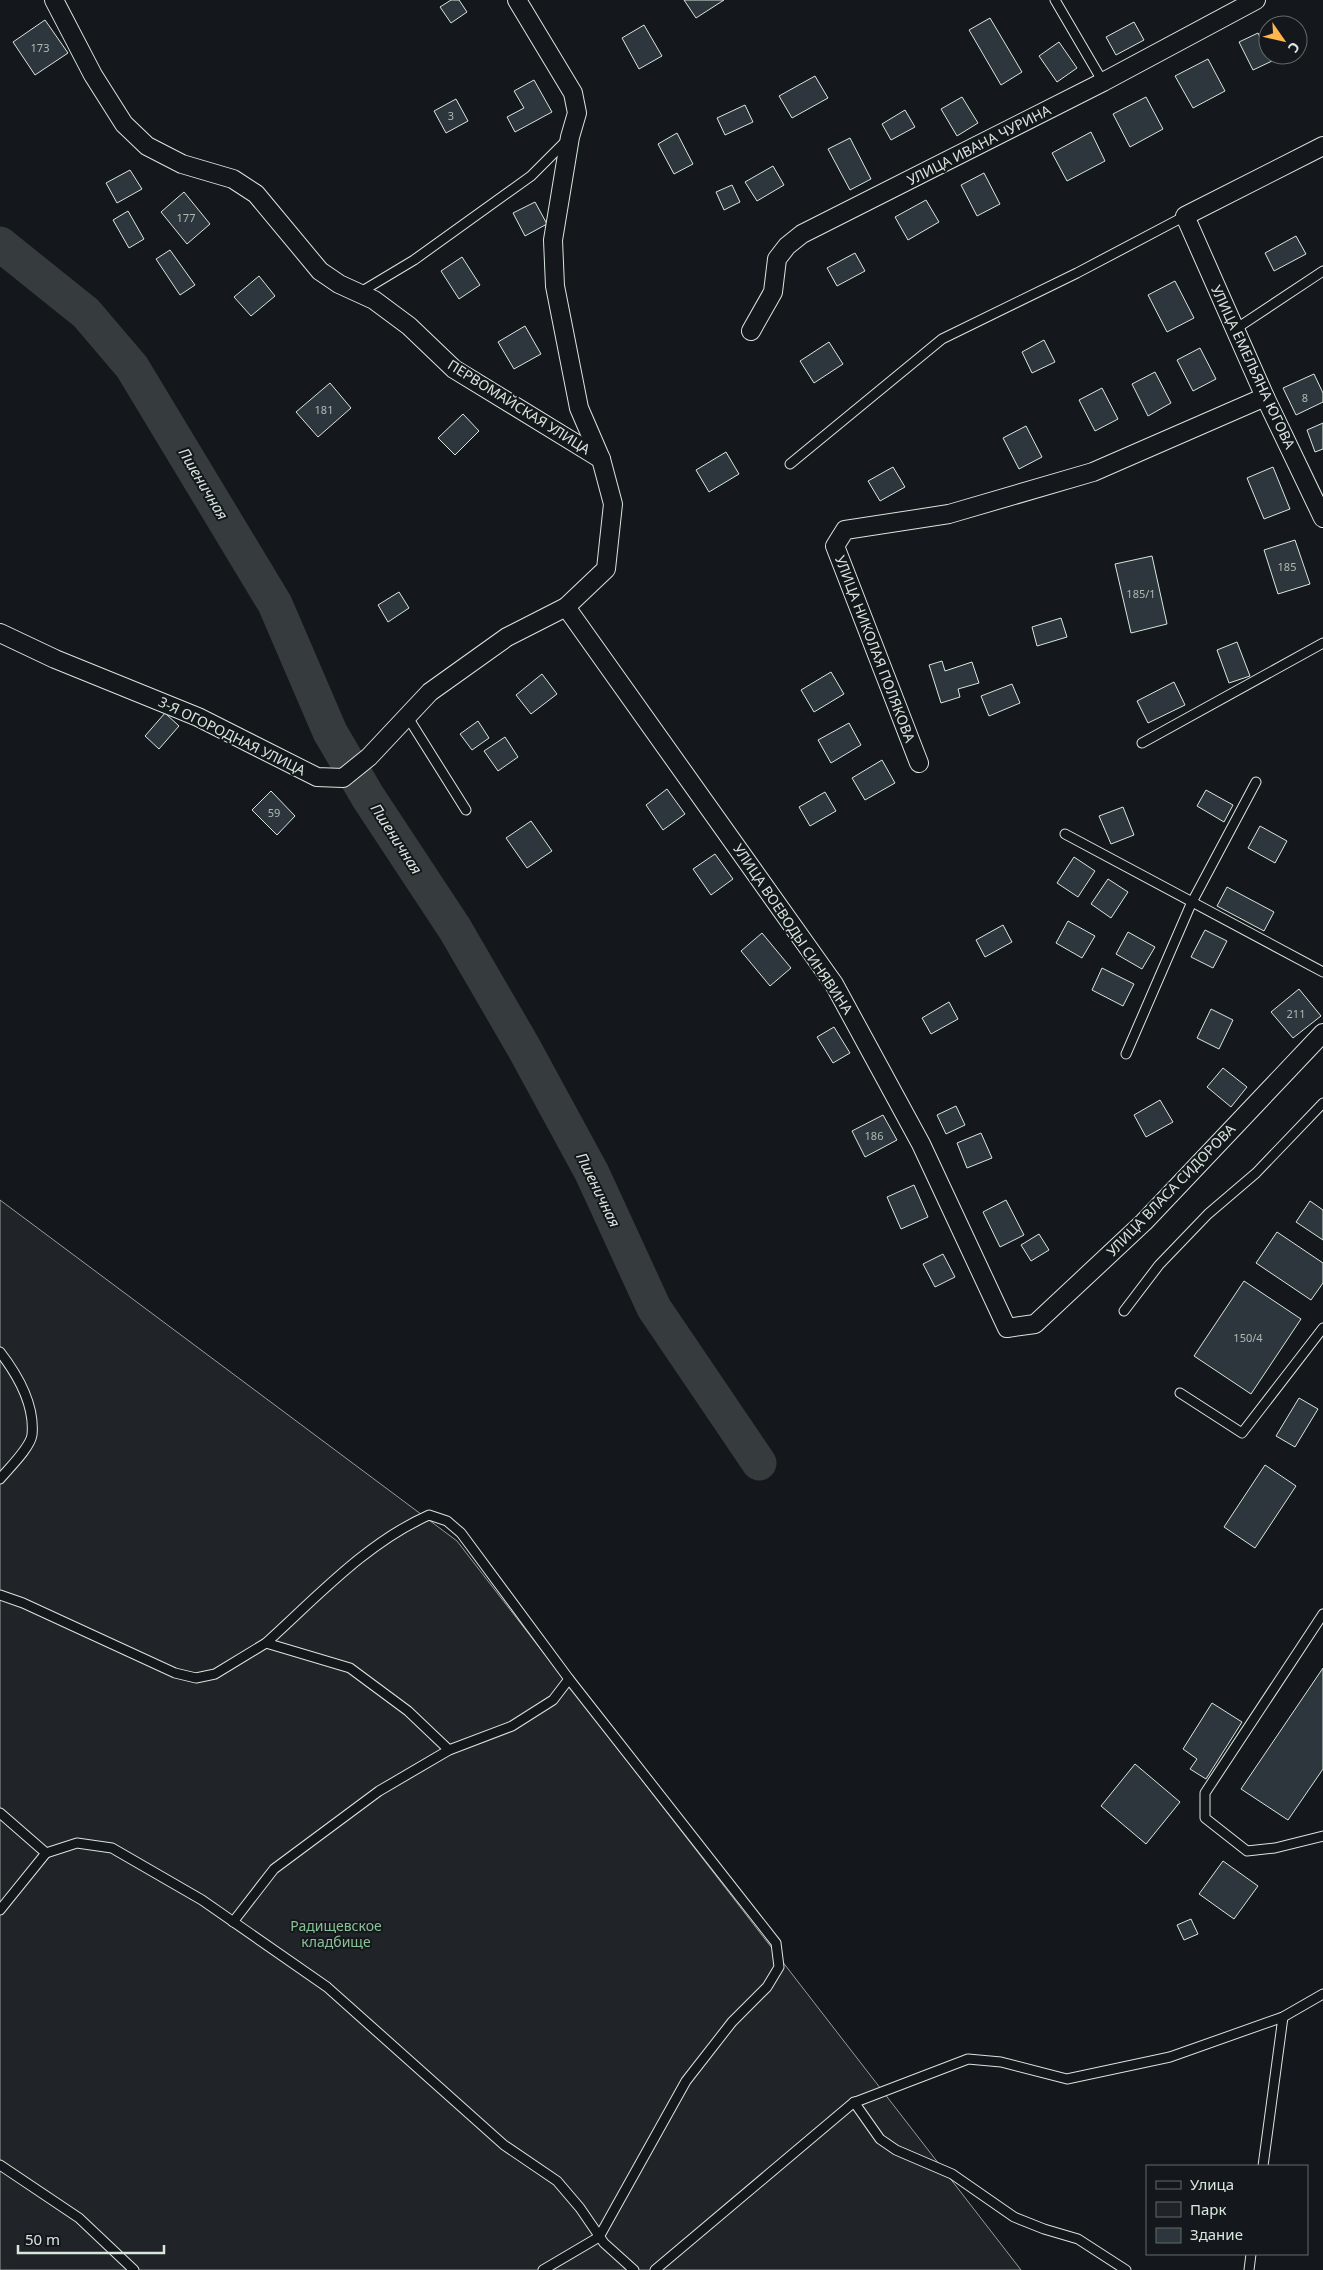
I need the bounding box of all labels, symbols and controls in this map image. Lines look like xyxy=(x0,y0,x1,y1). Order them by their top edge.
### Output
north arrow xyxy=(1258,15,1308,65)
text: С xyxy=(1284,38,1305,57)
house number: 173 xyxy=(31,40,49,55)
street label: УЛИЦА ИВАНА ЧУРИНА xyxy=(904,100,1054,189)
house number: 3 xyxy=(448,108,454,123)
house number: 177 xyxy=(177,210,195,225)
street label: УЛИЦА ЕМЕЛЬЯНА ЮГОВА xyxy=(1207,282,1300,452)
street label: ПЕРВОМАЙСКАЯ УЛИЦА xyxy=(444,355,594,458)
house number: 8 xyxy=(1302,390,1308,405)
house number: 181 xyxy=(315,402,333,417)
water label: Пшеничная xyxy=(175,444,233,523)
street label: УЛИЦА НИКОЛАЯ ПОЛЯКОВА xyxy=(831,553,920,745)
house number: 185 xyxy=(1278,559,1296,574)
house number: 185/1 xyxy=(1126,586,1156,601)
street label: 3-Я ОГОРОДНАЯ УЛИЦА xyxy=(156,692,309,779)
water label: Пшеничная xyxy=(367,799,427,878)
house number: 59 xyxy=(268,805,280,820)
street label: УЛИЦА ВОЕВОДЫ СИНЯВИНА xyxy=(729,840,858,1018)
house number: 211 xyxy=(1287,1006,1305,1021)
street label: УЛИЦА ВЛАСА СИДОРОВА xyxy=(1102,1119,1239,1260)
house number: 186 xyxy=(865,1128,883,1143)
water label: Пшеничная xyxy=(572,1149,626,1230)
house number: 150/4 xyxy=(1233,1330,1263,1345)
park label: Радищевское кладбище xyxy=(290,1916,382,1951)
legend xyxy=(1146,2165,1308,2255)
text: Улица xyxy=(1190,2174,1234,2194)
text: Парк xyxy=(1190,2199,1226,2219)
scale bar xyxy=(18,2222,164,2254)
text: Здание xyxy=(1190,2224,1243,2244)
text: 50 m xyxy=(25,2229,60,2249)

